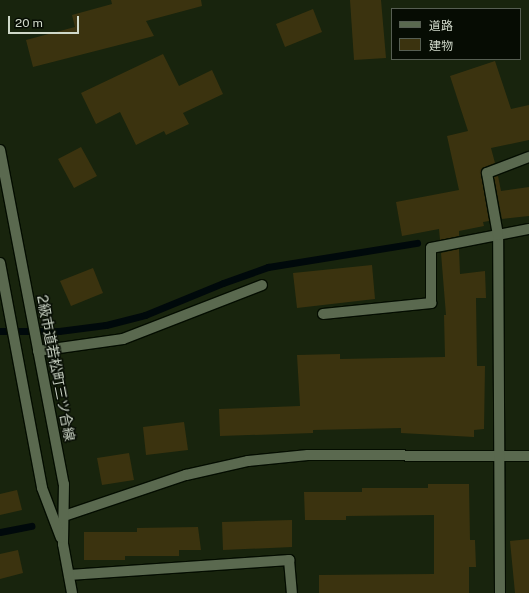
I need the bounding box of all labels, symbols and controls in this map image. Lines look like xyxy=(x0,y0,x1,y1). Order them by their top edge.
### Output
scale bar xyxy=(10,8,81,34)
legend xyxy=(391,8,521,60)
text: 20 m xyxy=(15,16,43,30)
text: 道路 xyxy=(429,19,453,33)
text: 建物 xyxy=(429,39,453,53)
street label: 2級市道若松町三ツ合線 xyxy=(34,294,78,442)

